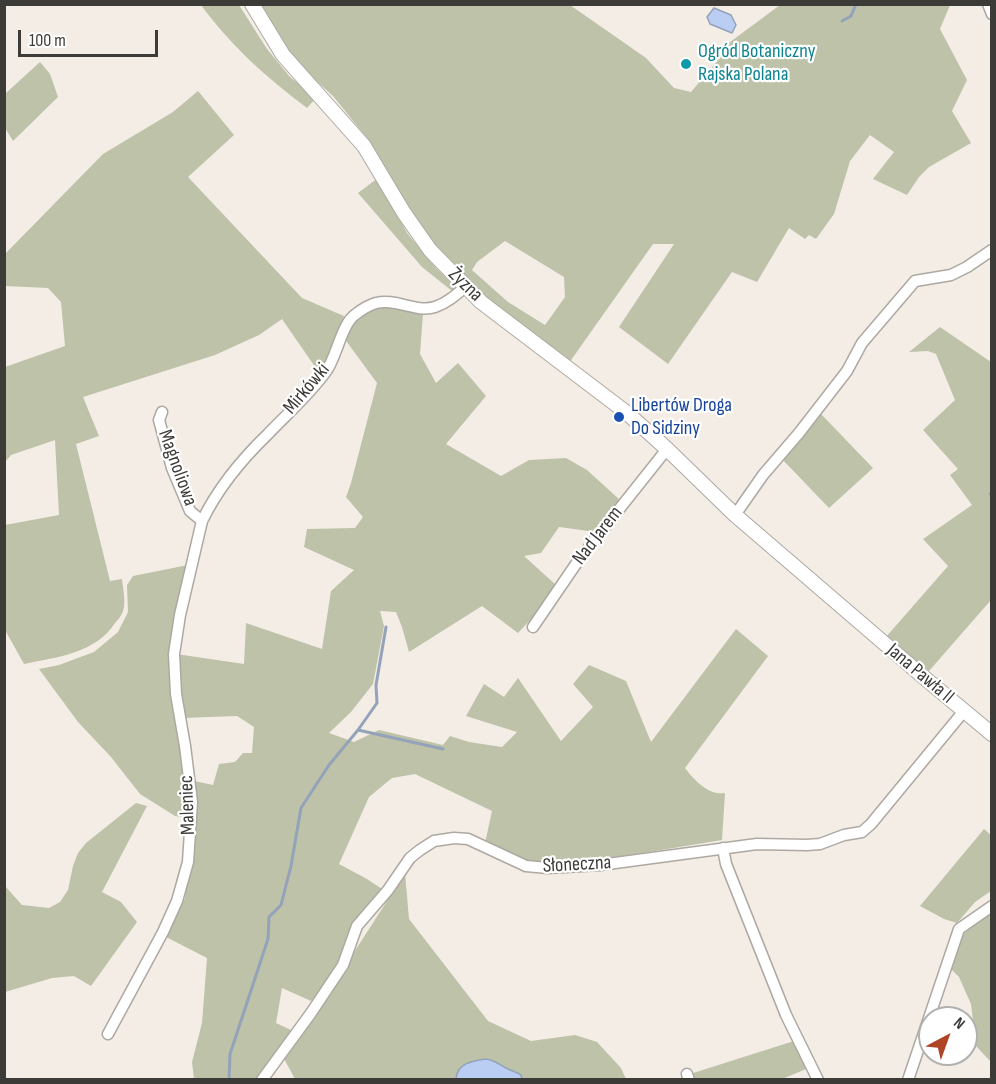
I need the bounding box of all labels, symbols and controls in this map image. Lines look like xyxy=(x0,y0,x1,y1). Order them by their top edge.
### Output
scale bar xyxy=(21,18,160,56)
text: 100 m xyxy=(29,30,66,51)
place label: Ogród Botaniczny Rajska Polana xyxy=(698,40,816,87)
marker: Ogród Botaniczny Rajska Polana xyxy=(679,57,693,71)
street label: Żyzna xyxy=(443,263,487,307)
street label: Mirkówki xyxy=(279,359,335,419)
place label: Libertów Droga Do Sidziny xyxy=(631,394,732,441)
marker: Libertów Droga Do Sidziny xyxy=(612,410,626,424)
street label: Magnoliowa xyxy=(152,427,202,509)
street label: Nad Jarem xyxy=(568,502,628,570)
street label: Jana Pawła II xyxy=(881,639,959,709)
street label: Maleniec xyxy=(175,775,201,835)
street label: Słoneczna xyxy=(542,851,612,879)
north arrow xyxy=(918,1006,978,1066)
text: N xyxy=(949,1014,968,1034)

